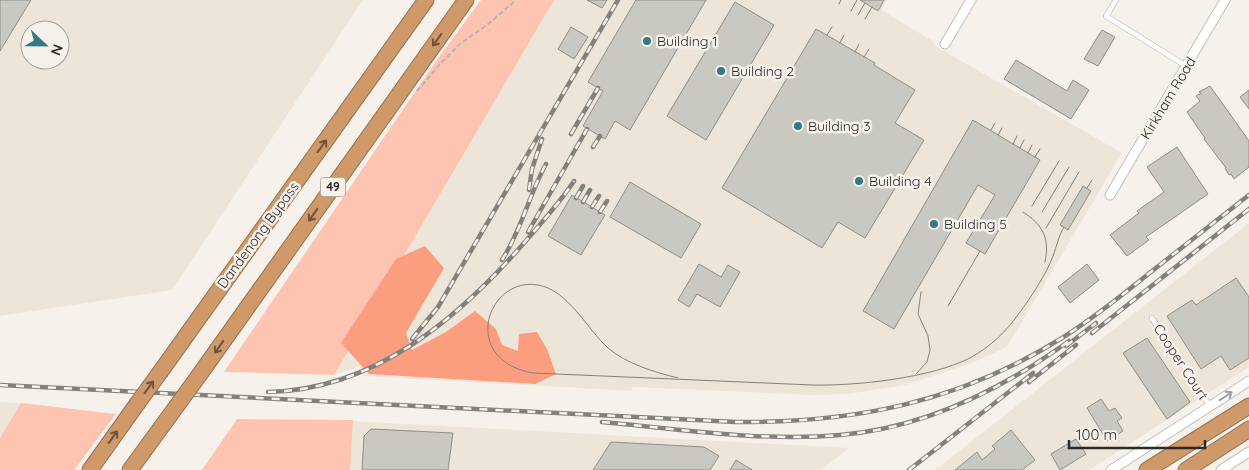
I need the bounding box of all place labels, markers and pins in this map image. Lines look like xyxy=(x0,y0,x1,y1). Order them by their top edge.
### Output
place label: Building 1 xyxy=(657,32,717,50)
marker: Building 1 xyxy=(641,35,653,47)
place label: Building 2 xyxy=(731,62,794,80)
marker: Building 2 xyxy=(715,65,727,77)
place label: Building 3 xyxy=(808,117,871,135)
marker: Building 3 xyxy=(792,120,804,132)
place label: Building 4 xyxy=(869,172,932,190)
marker: Building 4 xyxy=(853,175,865,187)
place label: Building 5 xyxy=(944,215,1007,233)
marker: Building 5 xyxy=(928,218,940,230)

